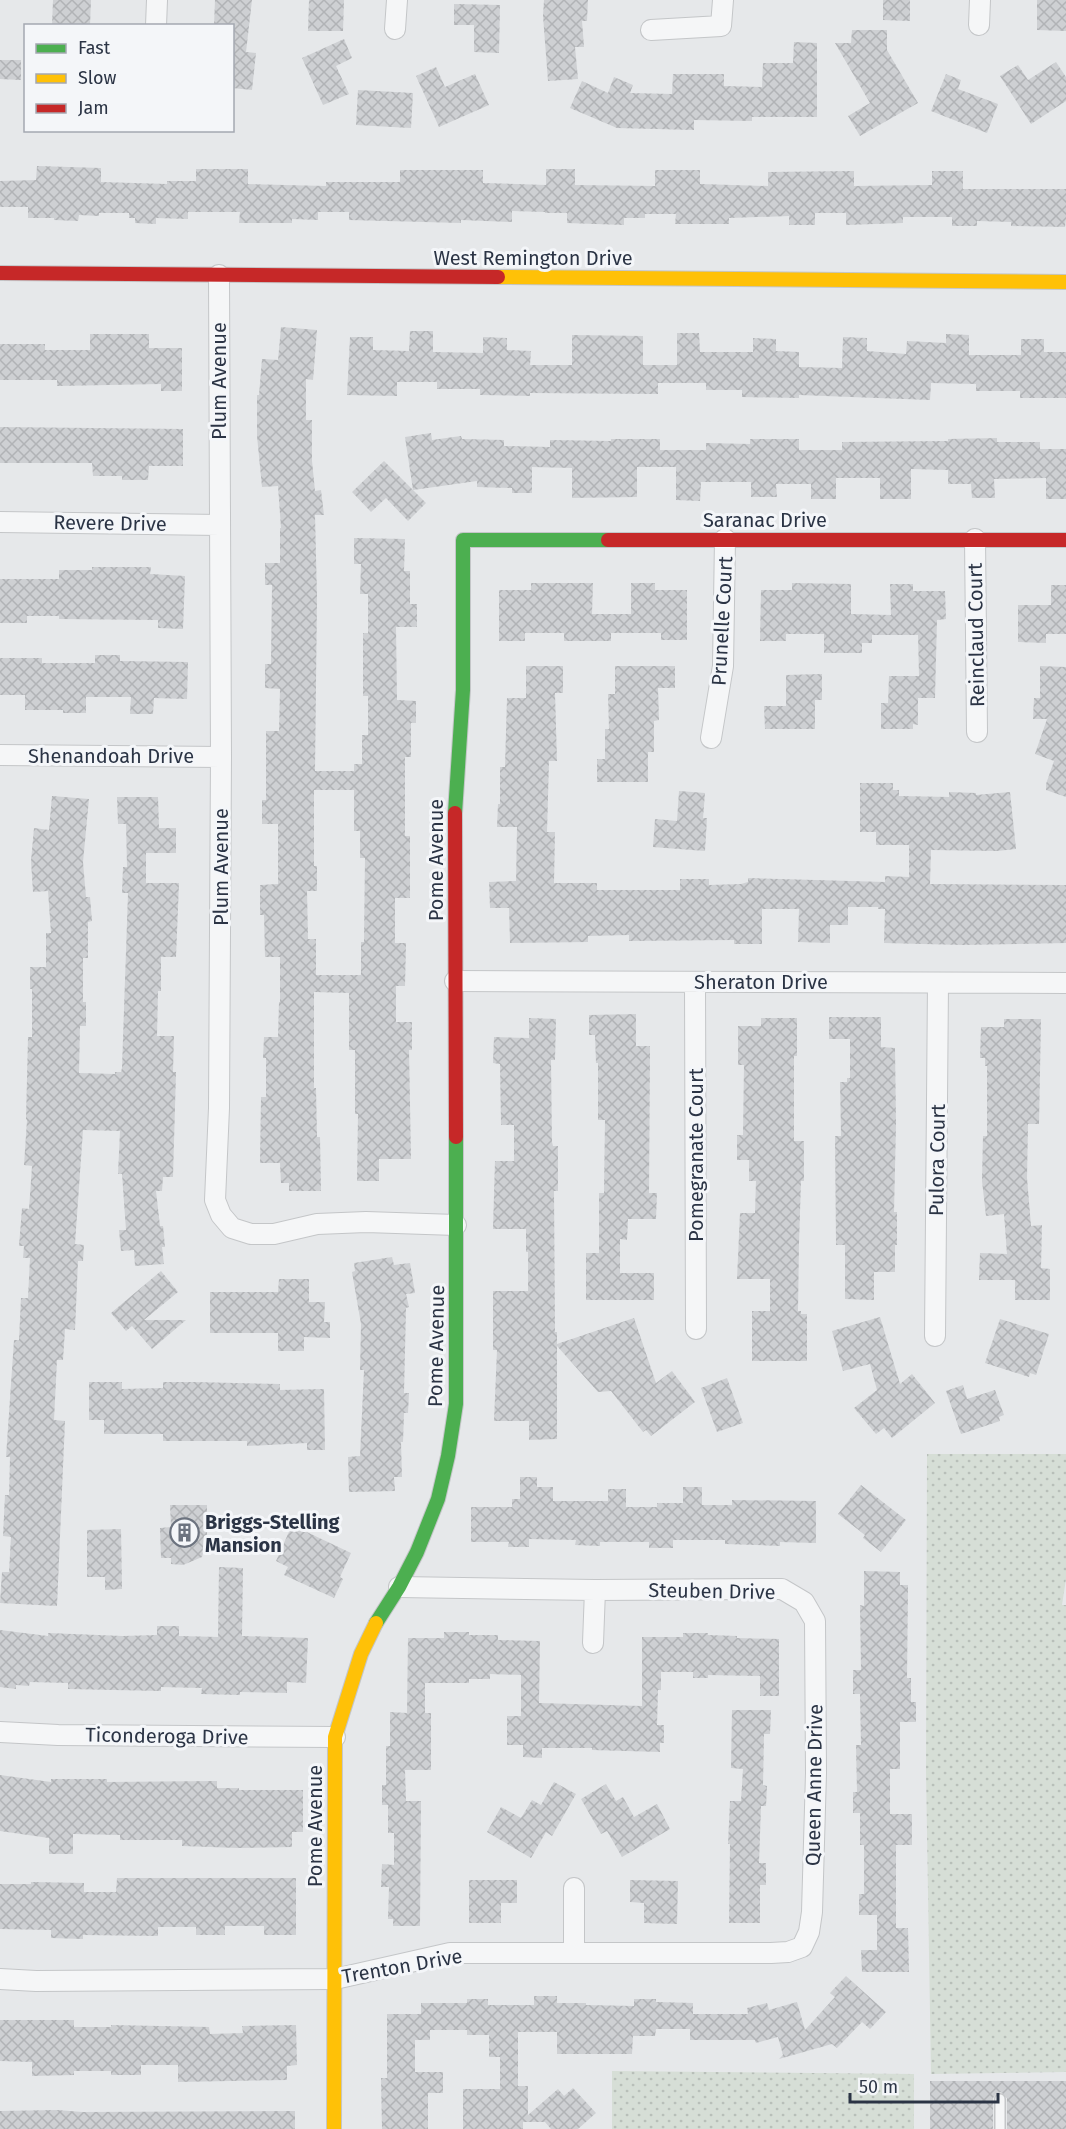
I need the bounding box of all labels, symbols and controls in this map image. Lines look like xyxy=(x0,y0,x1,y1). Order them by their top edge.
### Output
legend xyxy=(24,24,234,132)
text: Fast xyxy=(78,37,111,59)
text: Slow xyxy=(78,67,117,89)
text: Jam xyxy=(78,97,109,119)
street label: West Remington Drive xyxy=(433,246,633,270)
street label: Plum Avenue xyxy=(207,322,231,440)
street label: Saranac Drive xyxy=(703,508,827,532)
street label: Revere Drive xyxy=(53,510,167,536)
street label: Prunelle Court xyxy=(707,555,737,687)
street label: Reinclaud Court xyxy=(963,562,989,707)
street label: Shenandoah Drive xyxy=(28,744,194,768)
street label: Pome Avenue xyxy=(424,799,448,921)
street label: Plum Avenue xyxy=(209,808,233,926)
street label: Sheraton Drive xyxy=(694,970,828,994)
street label: Pomegranate Court xyxy=(684,1067,708,1242)
street label: Pulora Court xyxy=(924,1103,950,1216)
street label: Pome Avenue xyxy=(423,1285,449,1407)
place label: Briggs-Stelling Mansion xyxy=(205,1510,341,1557)
building icon: Briggs-Stelling Mansion xyxy=(168,1517,200,1549)
street label: Steuben Drive xyxy=(648,1578,776,1604)
street label: Queen Anne Drive xyxy=(801,1704,827,1866)
street label: Ticonderoga Drive xyxy=(85,1723,249,1749)
street label: Pome Avenue xyxy=(303,1765,327,1887)
street label: Trenton Drive xyxy=(340,1944,464,1988)
scale bar xyxy=(850,2066,998,2104)
text: 50 m xyxy=(859,2076,898,2098)

